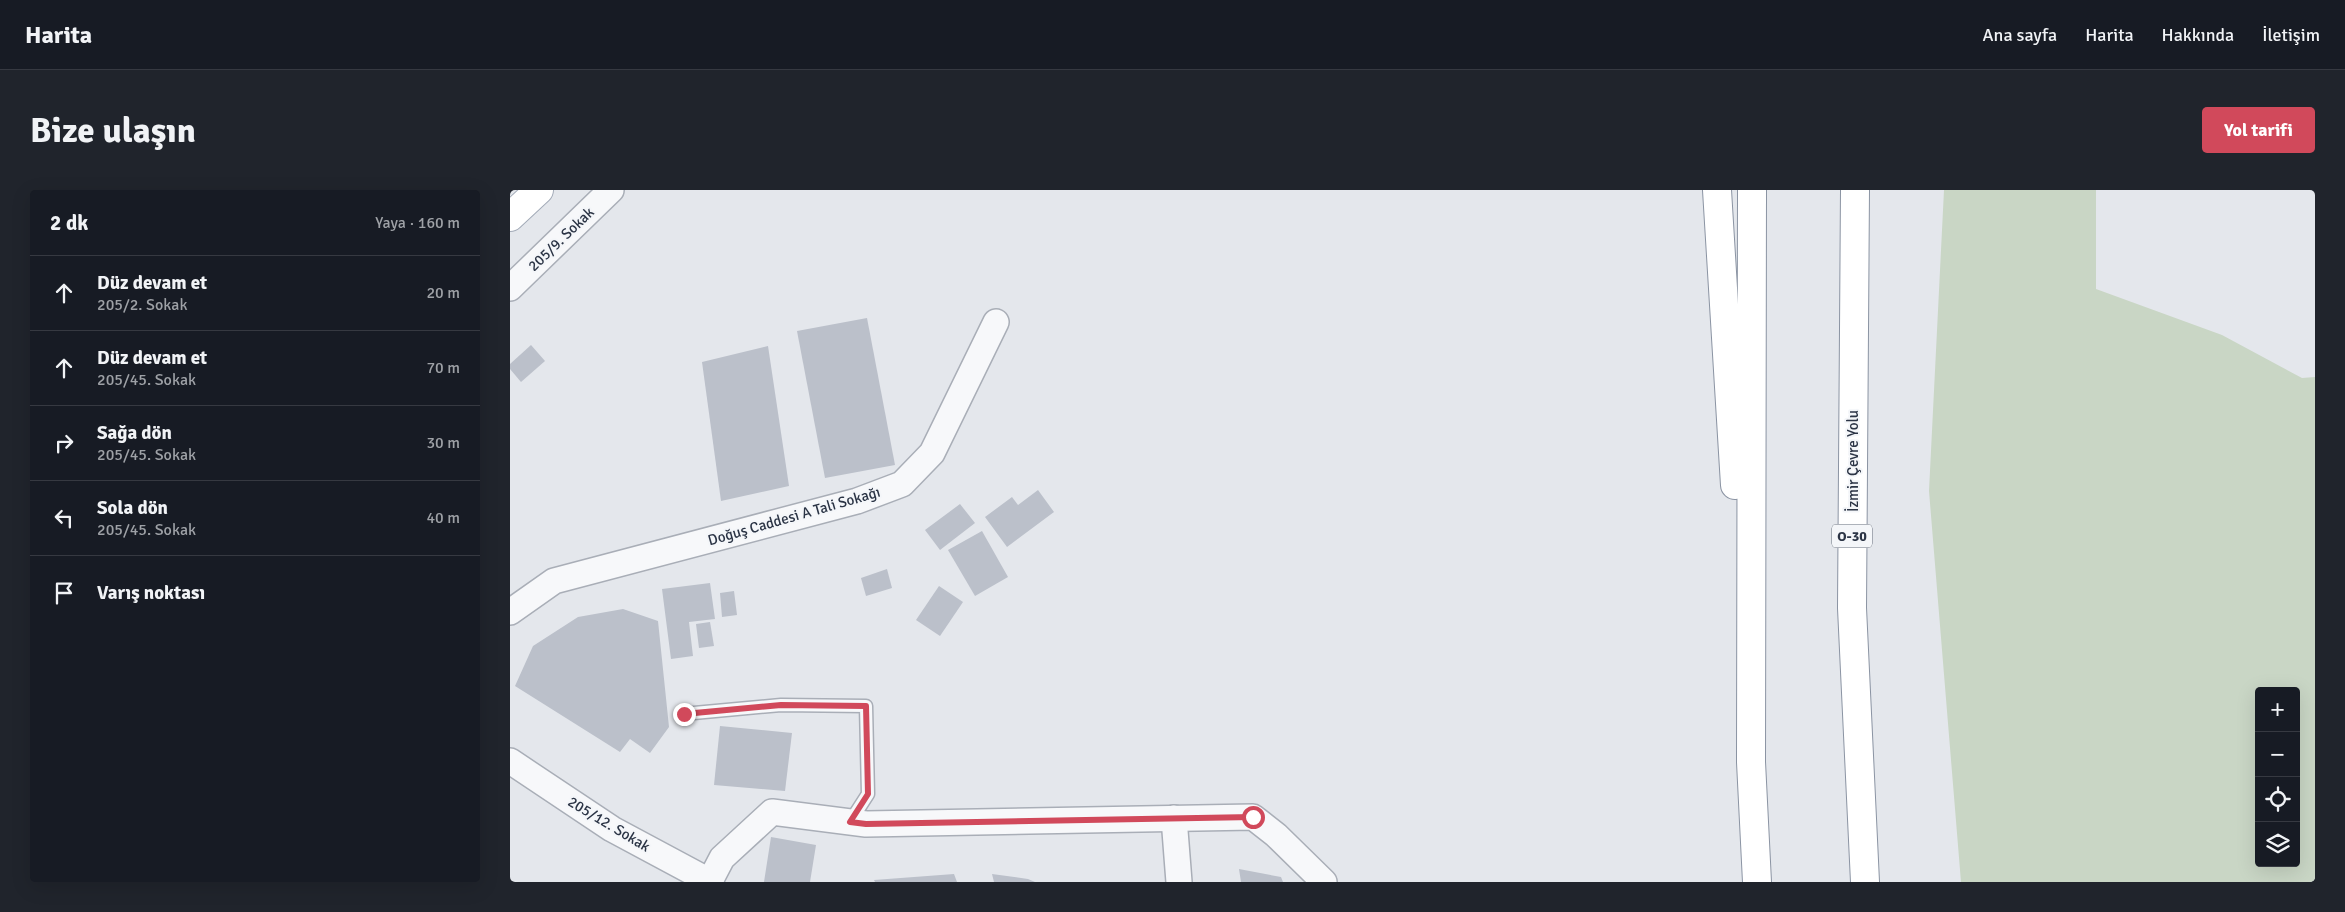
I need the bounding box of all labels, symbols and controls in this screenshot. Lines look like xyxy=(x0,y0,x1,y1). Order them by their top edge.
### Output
text: Harita xyxy=(25,20,92,50)
text: Ana sayfa xyxy=(1983,24,2057,46)
text: Harita xyxy=(2085,24,2134,46)
text: Hakkında xyxy=(2162,24,2234,46)
text: İletişim xyxy=(2262,24,2320,46)
button: Yol tarifi xyxy=(2202,107,2315,153)
text: Bize ulaşın xyxy=(30,109,196,152)
street label: 205/9. Sokak xyxy=(524,203,598,275)
text: 2 dk xyxy=(50,210,88,236)
text: Yaya · 160 m xyxy=(375,213,460,233)
text: Düz devam et xyxy=(97,271,207,295)
icon: ahead xyxy=(50,279,78,307)
text: 20 m xyxy=(426,283,460,303)
text: 205/2. Sokak xyxy=(97,295,187,315)
text: Düz devam et xyxy=(97,346,207,370)
icon: ahead xyxy=(50,354,78,382)
text: 70 m xyxy=(426,358,460,378)
text: 205/45. Sokak xyxy=(97,370,196,390)
street label: İzmir Çevre Yolu xyxy=(1844,410,1862,512)
text: Sağa dön xyxy=(97,421,172,445)
icon: right xyxy=(50,429,78,457)
text: 30 m xyxy=(426,433,460,453)
text: 205/45. Sokak xyxy=(97,445,196,465)
street label: Doğuş Caddesi A Tali Sokağı xyxy=(706,483,882,549)
text: Sola dön xyxy=(97,496,168,520)
icon: left xyxy=(50,504,78,532)
text: 40 m xyxy=(426,508,460,528)
text: 205/45. Sokak xyxy=(97,520,196,540)
road number: O-30 xyxy=(1832,524,1872,548)
icon: arrive xyxy=(50,579,78,607)
text: Varış noktası xyxy=(97,581,205,605)
map controls xyxy=(2255,687,2300,867)
button: + xyxy=(2255,687,2300,732)
route end xyxy=(673,703,696,726)
button: − xyxy=(2255,732,2300,777)
button: locate xyxy=(2255,777,2300,822)
street label: 205/12. Sokak xyxy=(565,792,654,856)
route start xyxy=(1242,806,1265,829)
button: layers xyxy=(2255,822,2300,867)

